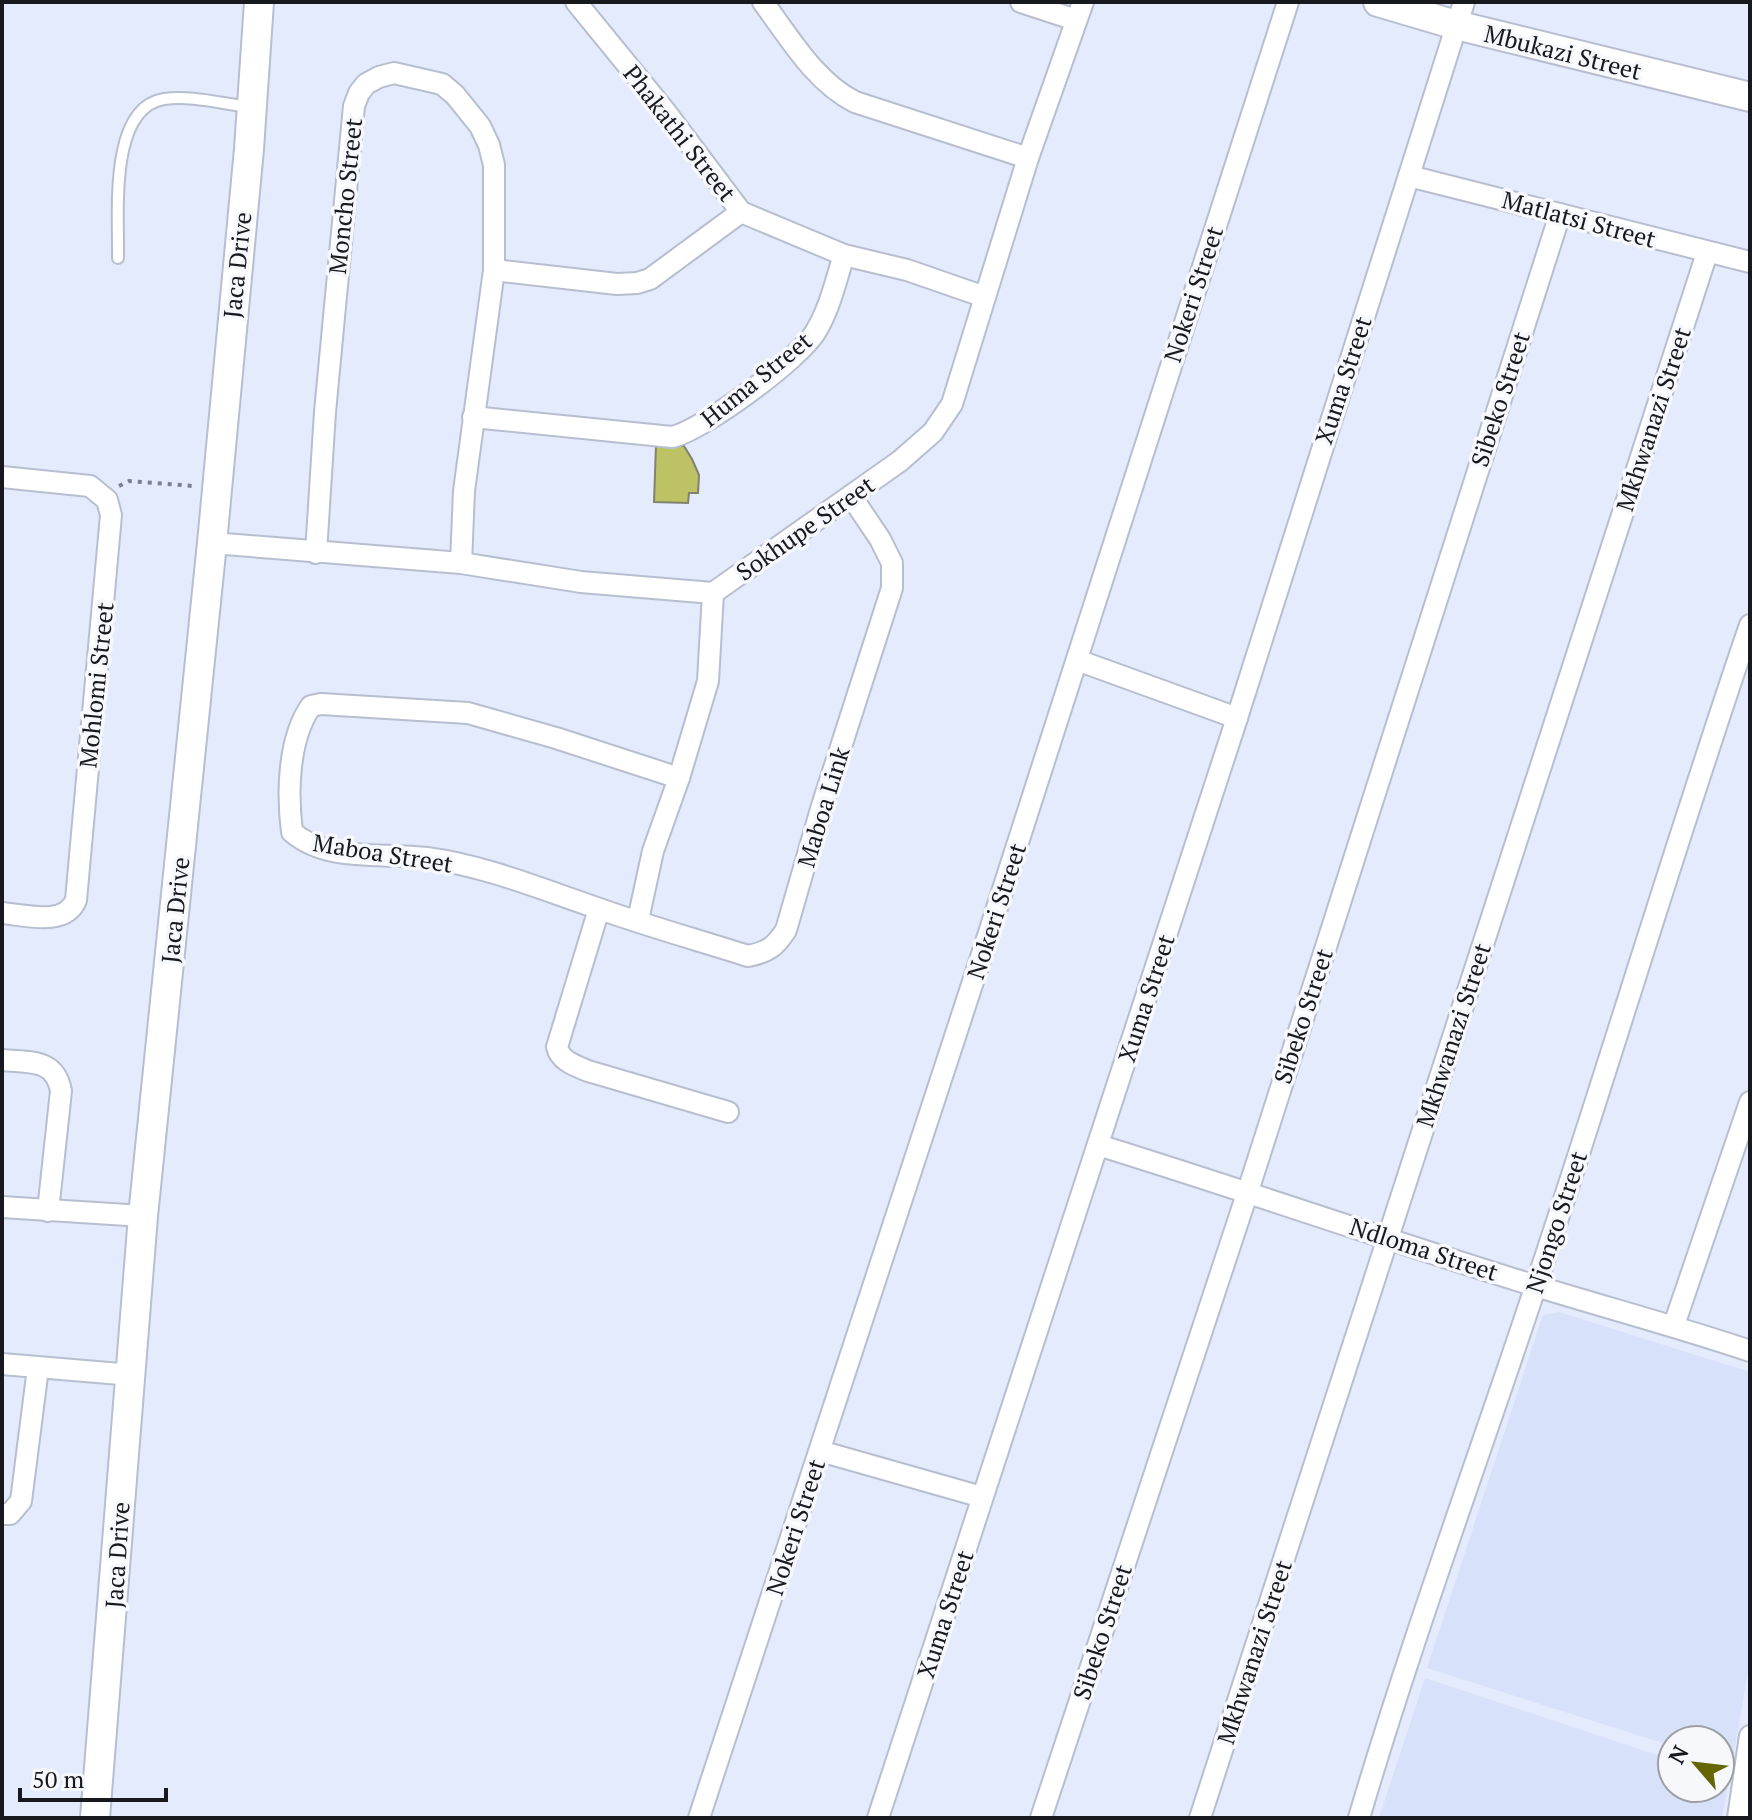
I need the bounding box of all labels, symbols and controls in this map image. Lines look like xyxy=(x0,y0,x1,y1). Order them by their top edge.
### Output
street label: Mbukazi Street xyxy=(1481,17,1645,87)
street label: Phakathi Street xyxy=(617,58,743,208)
street label: Moncho Street xyxy=(321,116,369,276)
street label: Matlatsi Street xyxy=(1499,183,1659,255)
street label: Jaca Drive xyxy=(216,210,258,320)
street label: Nokeri Street xyxy=(1156,222,1230,366)
street label: Xuma Street xyxy=(1307,312,1379,448)
street label: Mkhwanazi Street xyxy=(1608,323,1698,515)
street label: Huma Street xyxy=(694,324,818,434)
street label: Sibeko Street xyxy=(1463,327,1537,471)
street label: Sokhupe Street xyxy=(730,468,881,588)
street label: Mohlomi Street xyxy=(71,600,121,769)
street label: Maboa Link xyxy=(790,742,857,871)
street label: Maboa Street xyxy=(311,826,455,880)
street label: Nokeri Street xyxy=(959,839,1033,983)
street label: Jaca Drive xyxy=(154,855,196,965)
street label: Xuma Street xyxy=(1110,930,1182,1066)
street label: Mkhwanazi Street xyxy=(1408,939,1498,1131)
street label: Sibeko Street xyxy=(1266,944,1340,1088)
street label: Njongo Street xyxy=(1518,1147,1594,1297)
street label: Ndloma Street xyxy=(1346,1210,1502,1288)
street label: Nokeri Street xyxy=(758,1455,832,1599)
street label: Jaca Drive xyxy=(97,1501,137,1609)
street label: Xuma Street xyxy=(909,1546,981,1682)
street label: Mkhwanazi Street xyxy=(1209,1556,1299,1748)
street label: Sibeko Street xyxy=(1065,1560,1139,1704)
north arrow xyxy=(1656,1724,1736,1804)
text: N xyxy=(1661,1740,1695,1769)
scale bar xyxy=(20,1752,166,1802)
text: 50 m xyxy=(32,1763,84,1795)

